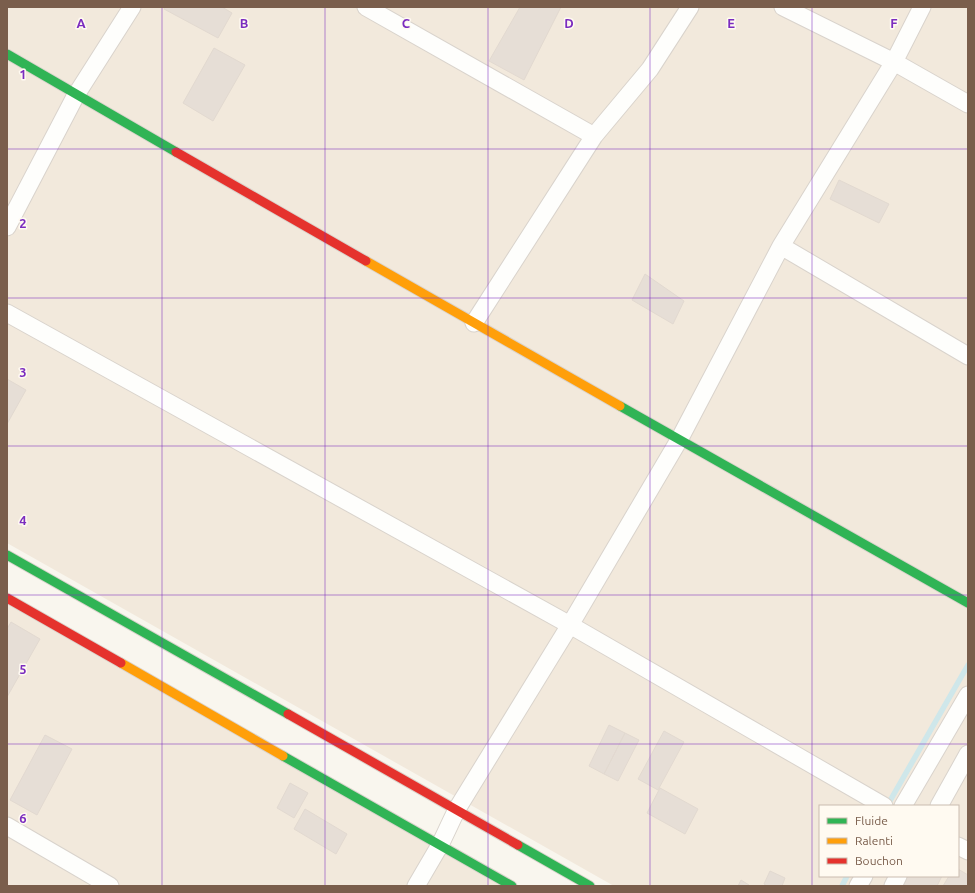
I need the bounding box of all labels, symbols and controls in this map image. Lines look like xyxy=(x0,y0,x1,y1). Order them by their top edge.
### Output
text: A xyxy=(76,16,86,30)
text: B xyxy=(240,16,249,30)
text: C xyxy=(402,16,411,30)
text: D xyxy=(564,16,574,30)
text: E xyxy=(727,16,735,30)
text: F xyxy=(890,16,898,30)
text: 1 xyxy=(19,67,27,81)
text: 2 xyxy=(19,216,27,230)
text: 3 xyxy=(19,365,27,379)
text: 4 xyxy=(19,513,27,527)
text: 5 xyxy=(19,662,27,676)
legend xyxy=(819,805,959,877)
text: 6 xyxy=(19,811,27,825)
text: Fluide xyxy=(855,814,888,827)
text: Ralenti xyxy=(855,834,893,847)
text: Bouchon xyxy=(855,854,903,867)

